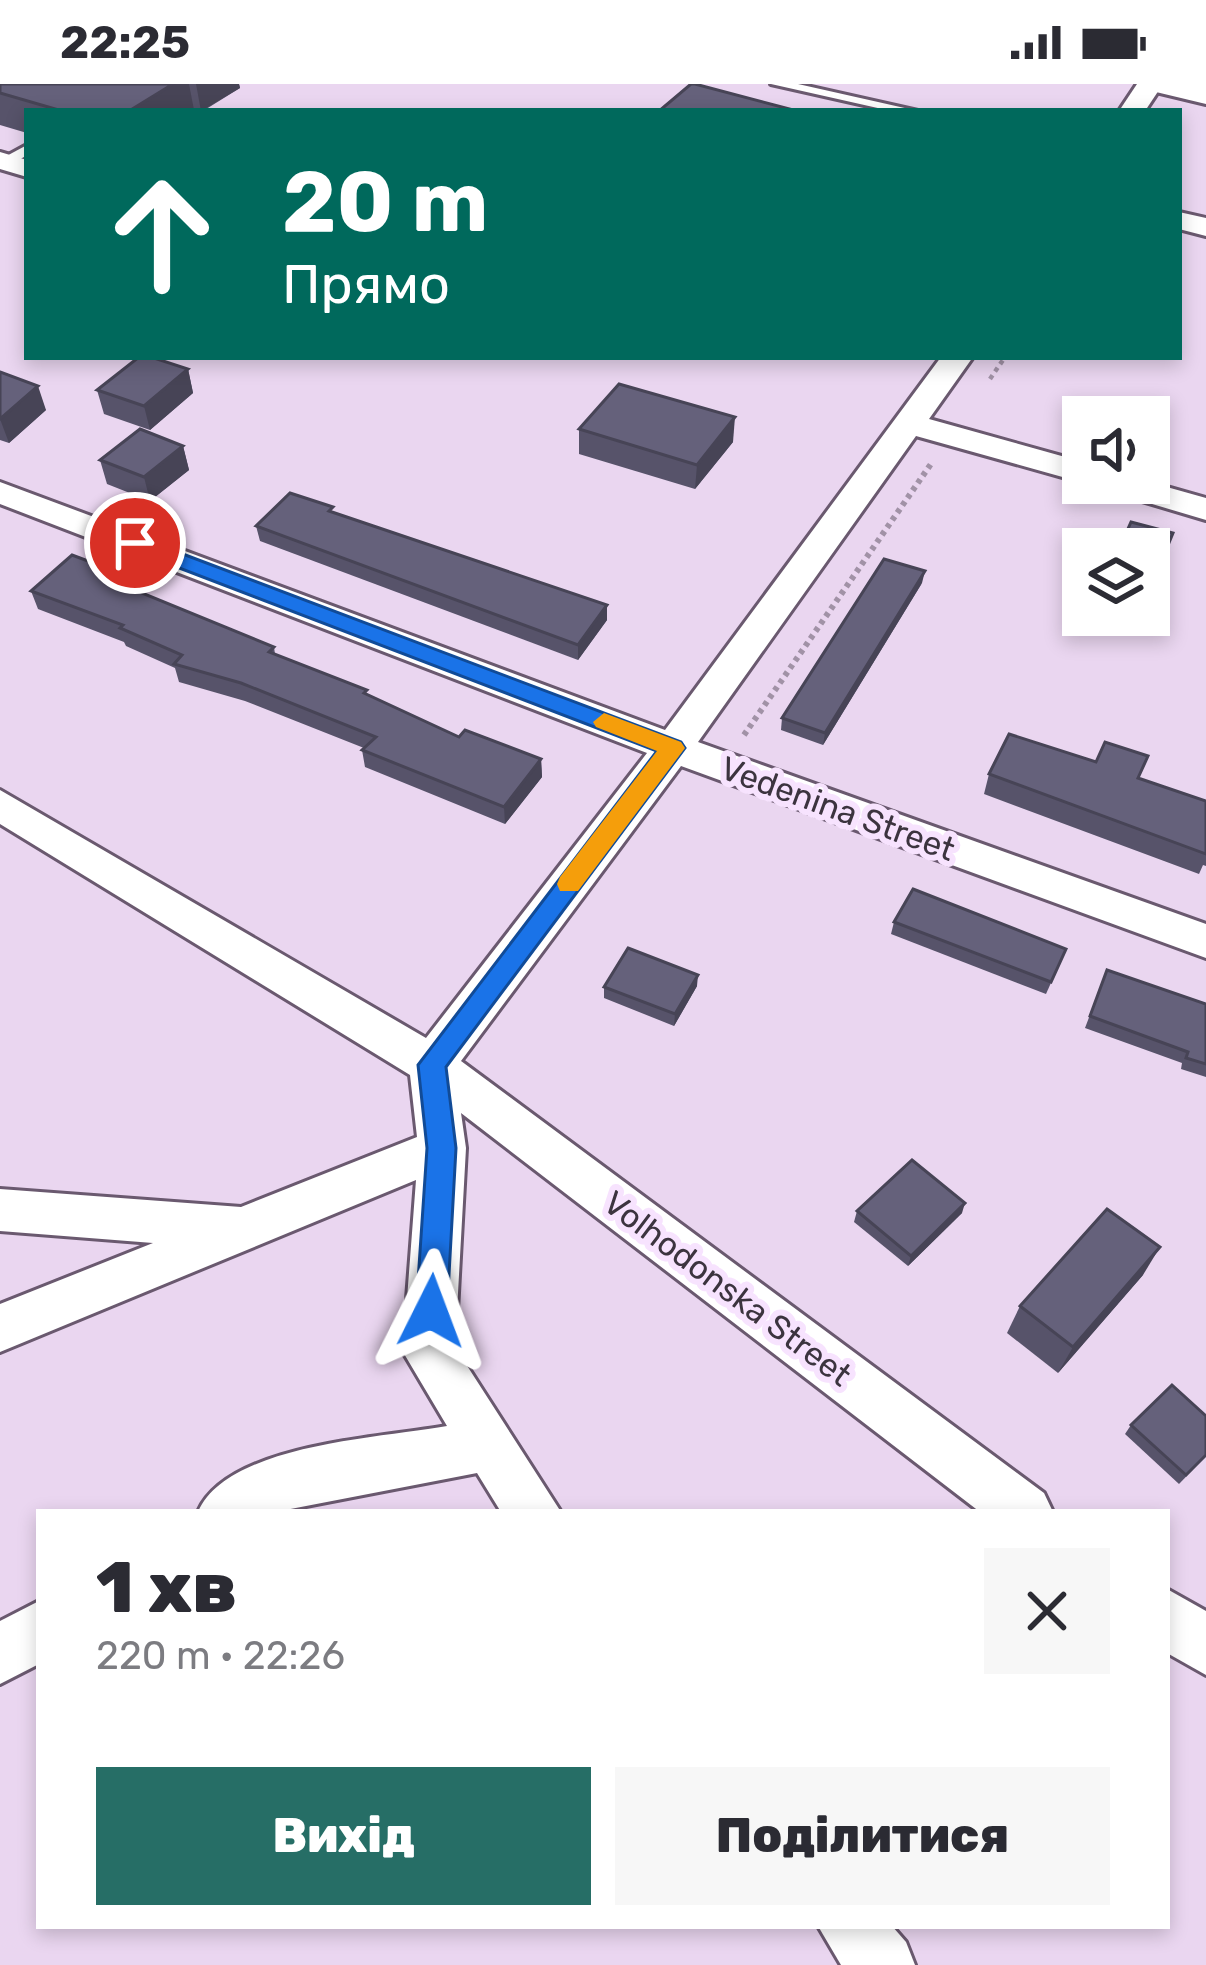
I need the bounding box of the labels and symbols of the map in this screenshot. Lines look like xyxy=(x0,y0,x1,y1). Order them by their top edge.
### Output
pin xyxy=(84,492,186,594)
street label: Vedenina Street xyxy=(715,748,960,869)
street label: Volhodonska Street xyxy=(596,1183,859,1394)
position arrow xyxy=(368,1248,494,1374)

